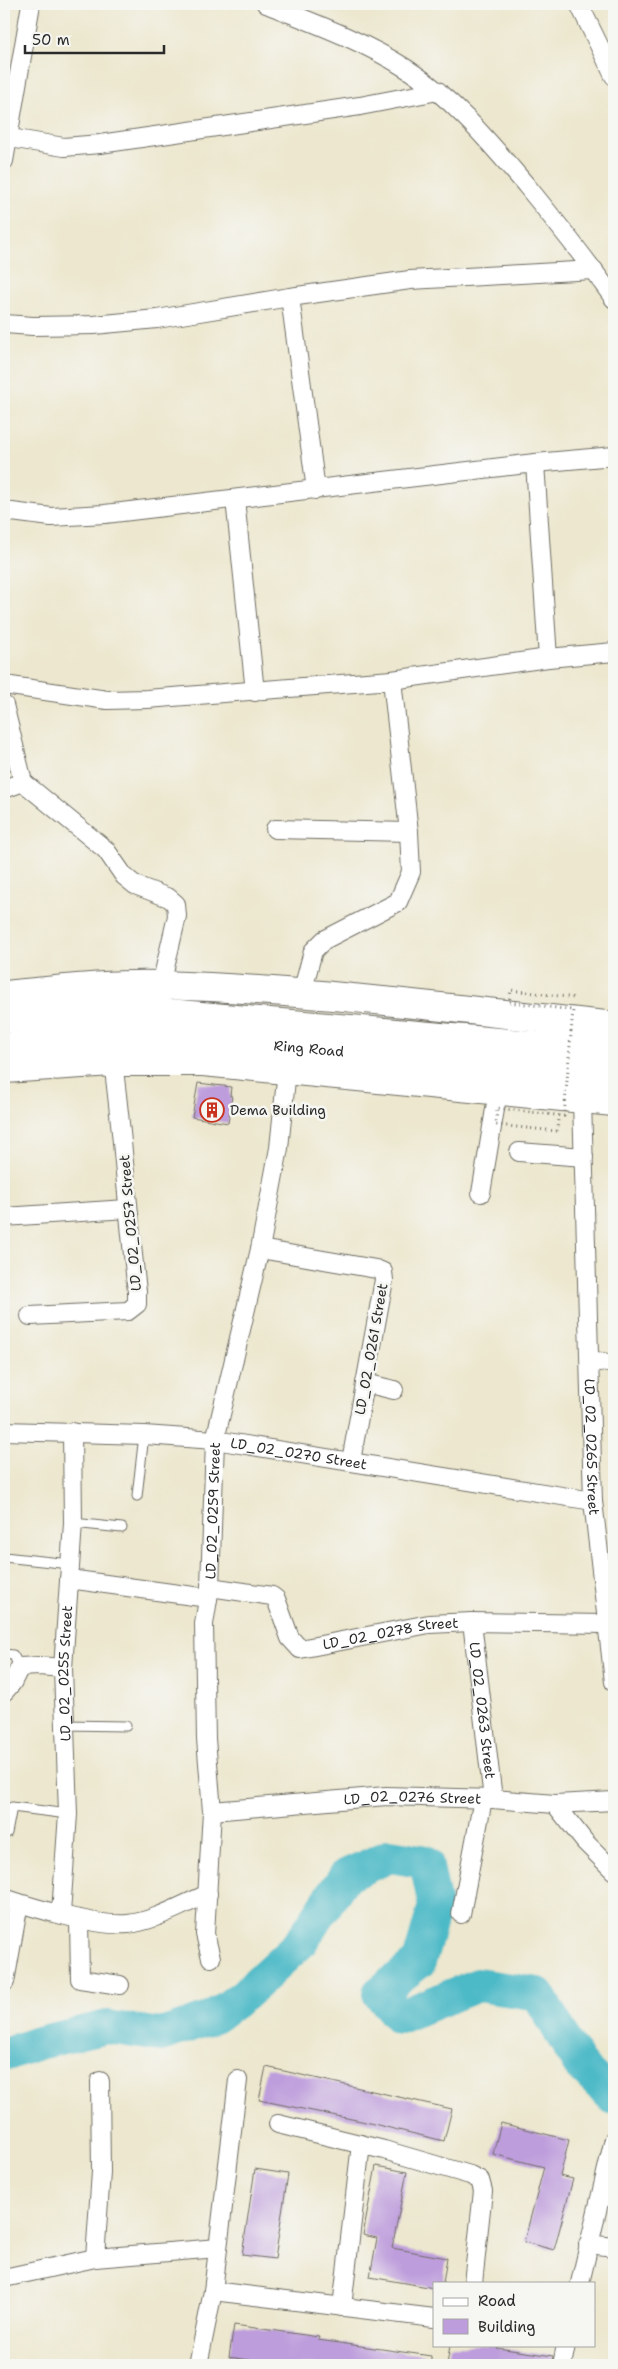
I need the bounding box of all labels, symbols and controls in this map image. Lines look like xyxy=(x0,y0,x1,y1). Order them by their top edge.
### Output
scale bar xyxy=(25,22,164,54)
text: 50 m xyxy=(32,30,70,50)
street label: Ring Road xyxy=(273,1036,345,1061)
building icon: Dema Building xyxy=(199,1097,225,1123)
place label: Dema Building xyxy=(230,1101,326,1119)
street label: LD_02_0257 Street xyxy=(115,1154,145,1292)
street label: LD_02_0261 Street xyxy=(351,1282,391,1416)
street label: LD_02_0265 Street xyxy=(581,1378,604,1516)
street label: LD_02_0270 Street xyxy=(229,1434,368,1473)
street label: LD_02_0259 Street xyxy=(201,1442,224,1580)
street label: LD_02_0255 Street xyxy=(54,1605,76,1742)
street label: LD_02_0278 Street xyxy=(321,1614,459,1653)
street label: LD_02_0263 Street xyxy=(465,1641,500,1780)
street label: LD_02_0276 Street xyxy=(343,1787,481,1809)
legend xyxy=(433,2282,596,2346)
text: Road xyxy=(478,2291,516,2311)
text: Building xyxy=(478,2317,535,2337)

